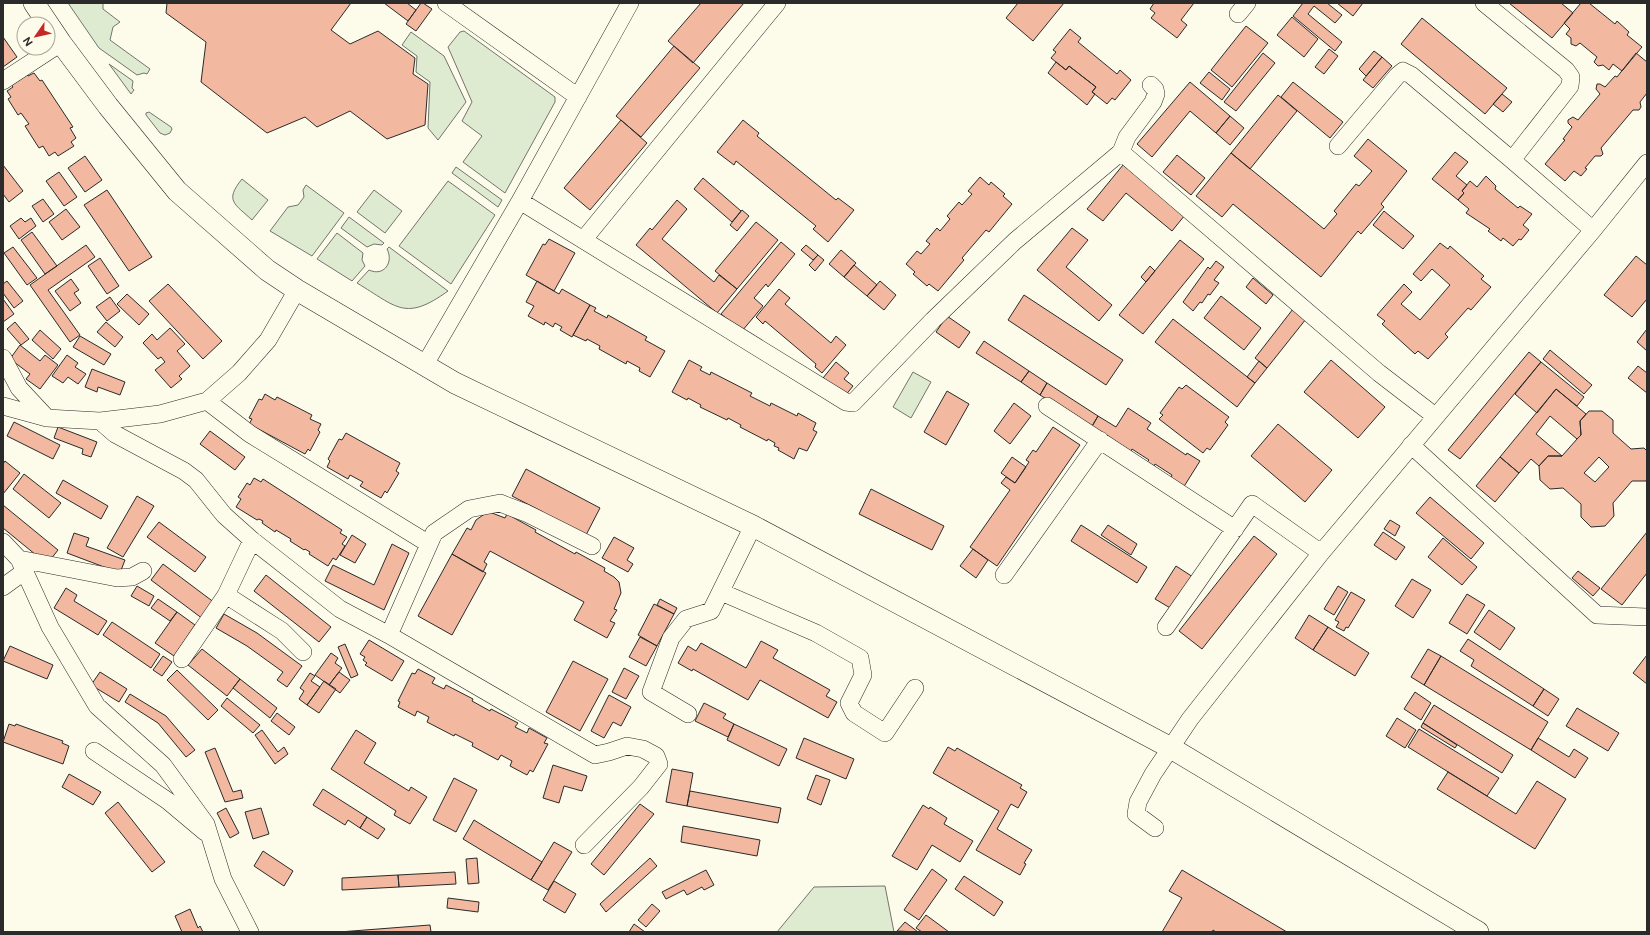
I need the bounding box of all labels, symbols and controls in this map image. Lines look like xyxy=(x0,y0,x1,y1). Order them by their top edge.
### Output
north arrow xyxy=(16,16,56,56)
text: N xyxy=(20,34,36,49)

